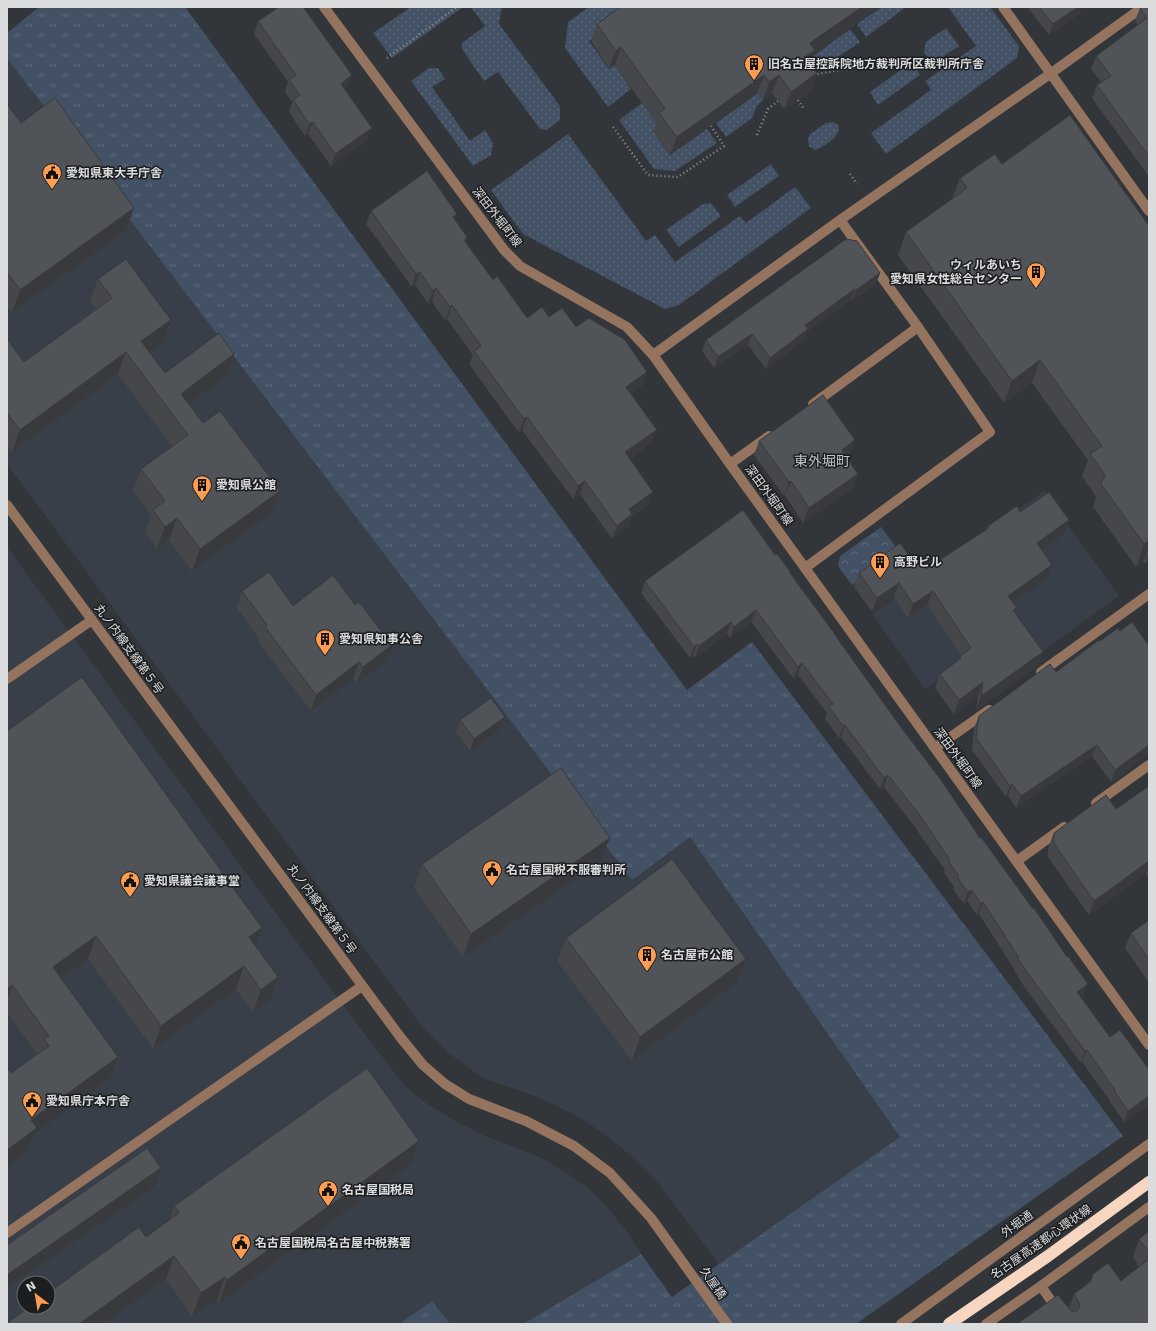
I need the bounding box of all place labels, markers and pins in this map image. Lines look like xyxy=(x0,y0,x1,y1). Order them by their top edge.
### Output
building icon: 旧名古屋控訴院地方裁判所区裁判所庁舎 xyxy=(743,53,765,81)
place label: 旧名古屋控訴院地方裁判所区裁判所庁舎 xyxy=(768,57,984,71)
public building icon: 愛知県東大手庁舎 xyxy=(41,162,63,190)
place label: 愛知県東大手庁舎 xyxy=(66,166,162,180)
place label: ウィルあいち 愛知県女性総合センター xyxy=(890,258,1022,286)
building icon: ウィルあいち 愛知県女性総合センター xyxy=(1025,261,1047,289)
building icon: 愛知県公館 xyxy=(191,474,213,502)
place label: 愛知県公館 xyxy=(216,478,276,492)
building icon: 高野ビル xyxy=(869,551,891,579)
place label: 高野ビル xyxy=(894,555,942,569)
building icon: 愛知県知事公舎 xyxy=(314,628,336,656)
place label: 愛知県知事公舎 xyxy=(339,632,423,646)
public building icon: 名古屋国税不服審判所 xyxy=(481,859,503,887)
place label: 名古屋国税不服審判所 xyxy=(506,863,626,877)
public building icon: 愛知県議会議事堂 xyxy=(119,870,141,898)
place label: 愛知県議会議事堂 xyxy=(144,874,240,888)
building icon: 名古屋市公館 xyxy=(636,944,658,972)
place label: 名古屋市公館 xyxy=(661,948,733,962)
public building icon: 愛知県庁本庁舎 xyxy=(21,1090,43,1118)
place label: 愛知県庁本庁舎 xyxy=(46,1094,130,1108)
public building icon: 名古屋国税局 xyxy=(317,1179,339,1207)
place label: 名古屋国税局 xyxy=(342,1183,414,1197)
public building icon: 名古屋国税局名古屋中税務署 xyxy=(230,1232,252,1260)
place label: 名古屋国税局名古屋中税務署 xyxy=(255,1236,411,1250)

